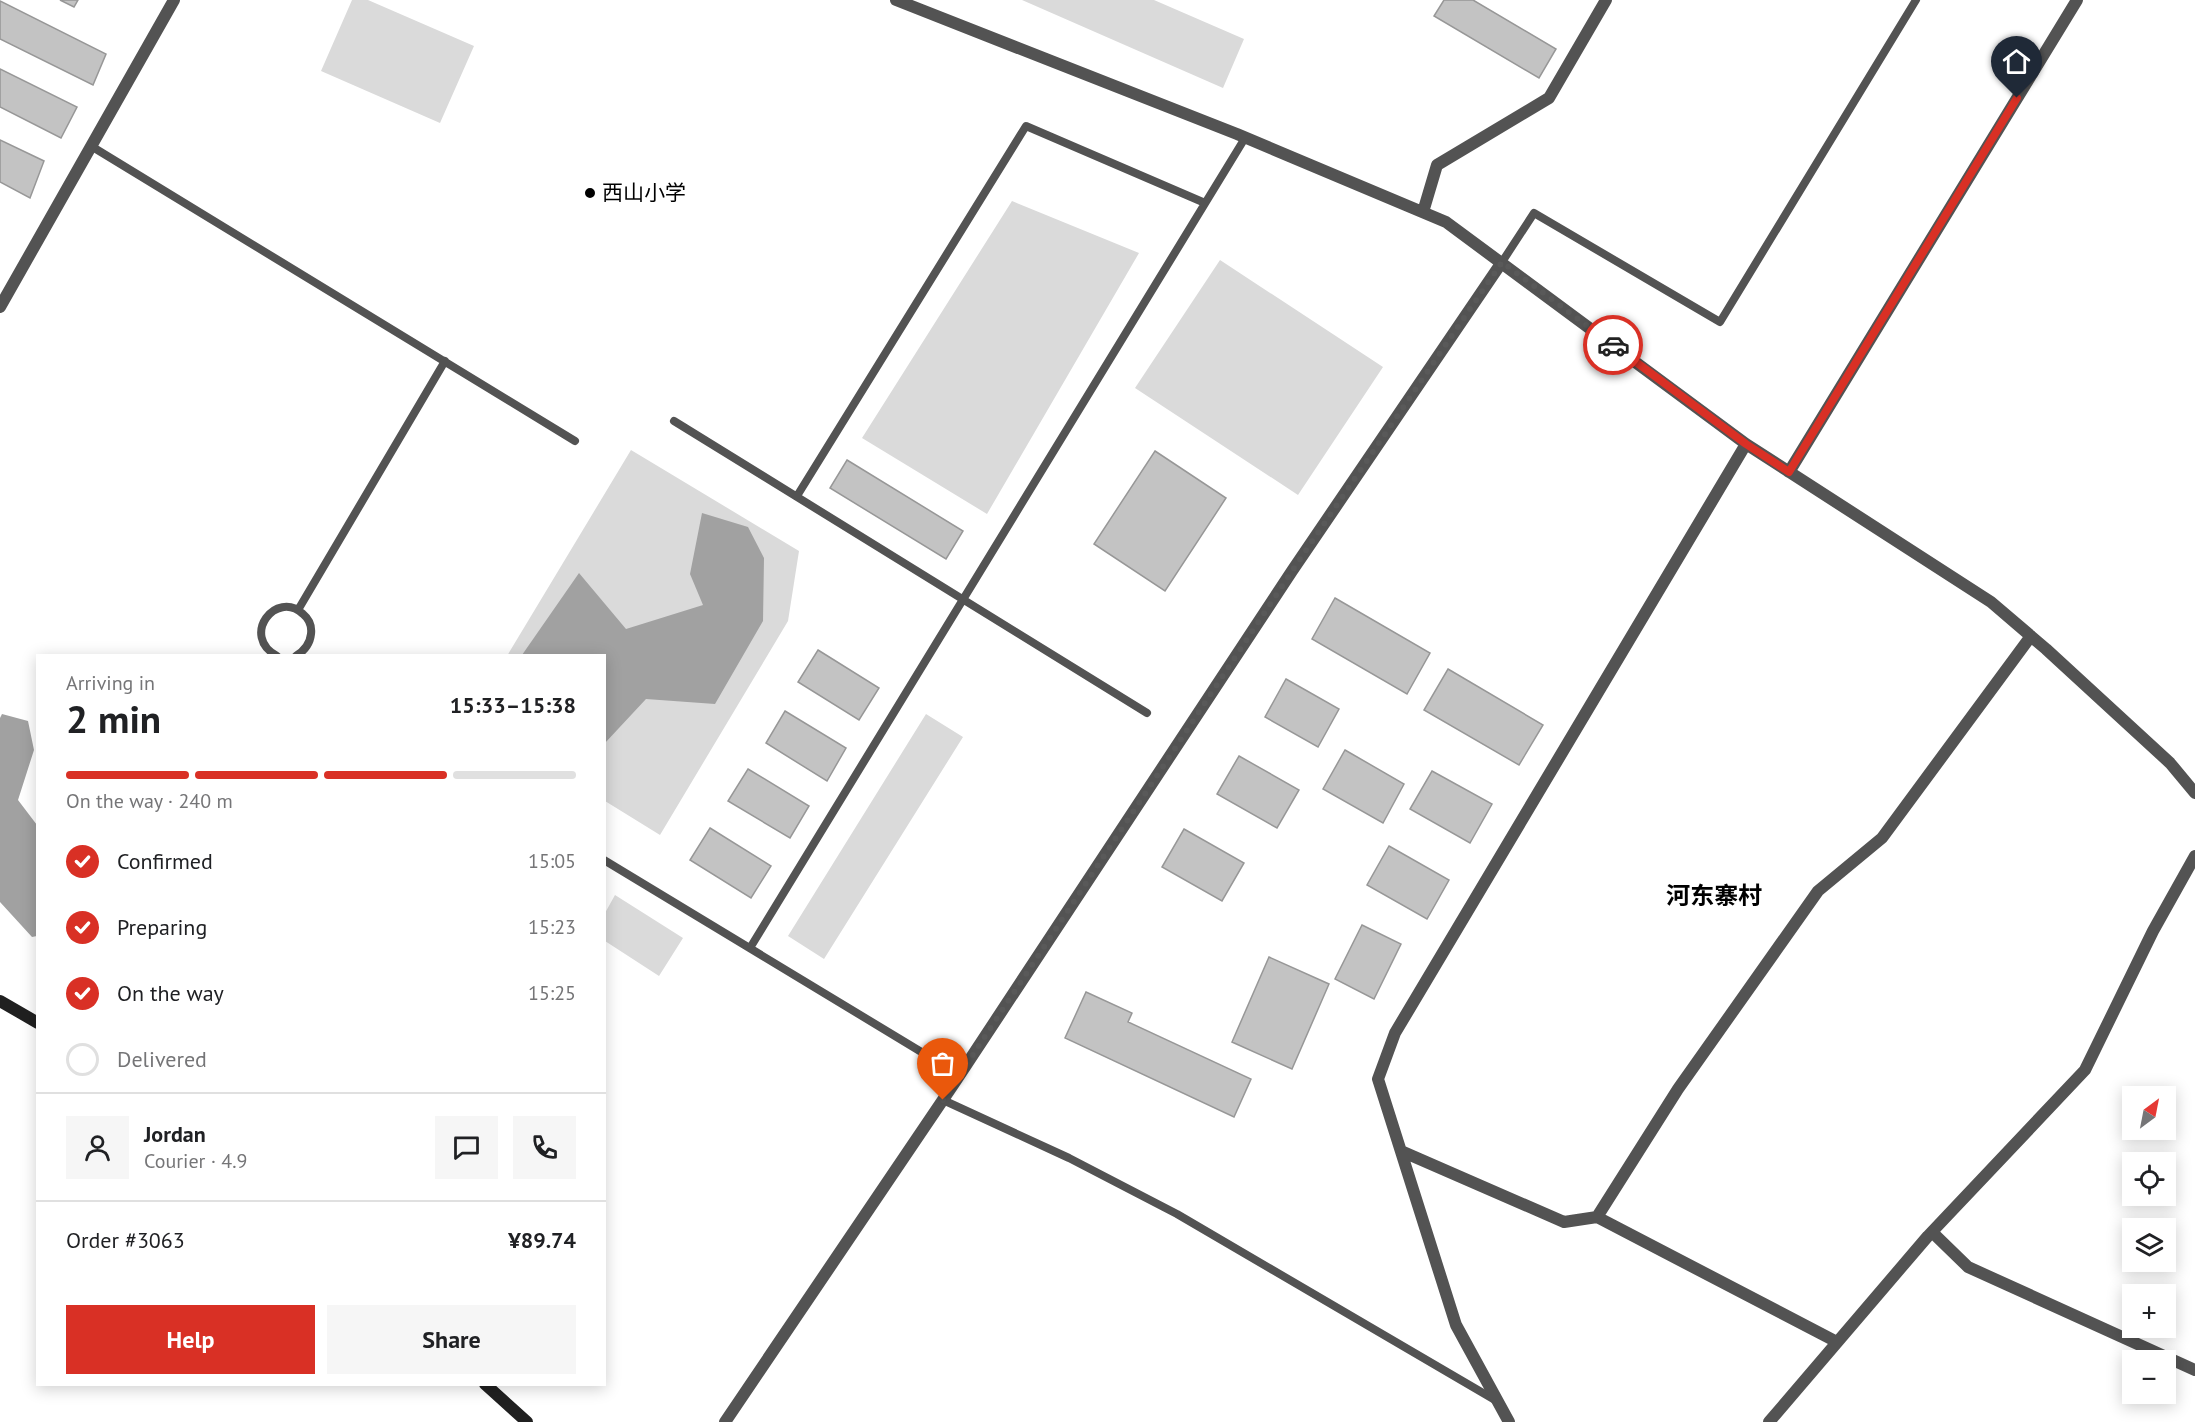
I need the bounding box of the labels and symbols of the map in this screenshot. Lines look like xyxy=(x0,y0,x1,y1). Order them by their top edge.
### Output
pin xyxy=(1991,36,2042,98)
place label: 西山小学 xyxy=(602,179,686,206)
marker: 西山小学 xyxy=(583,186,597,200)
courier xyxy=(1583,315,1643,375)
district label: 河东寨村 xyxy=(1666,880,1762,911)
pin xyxy=(917,1038,968,1100)
north arrow xyxy=(2122,1086,2176,1140)

